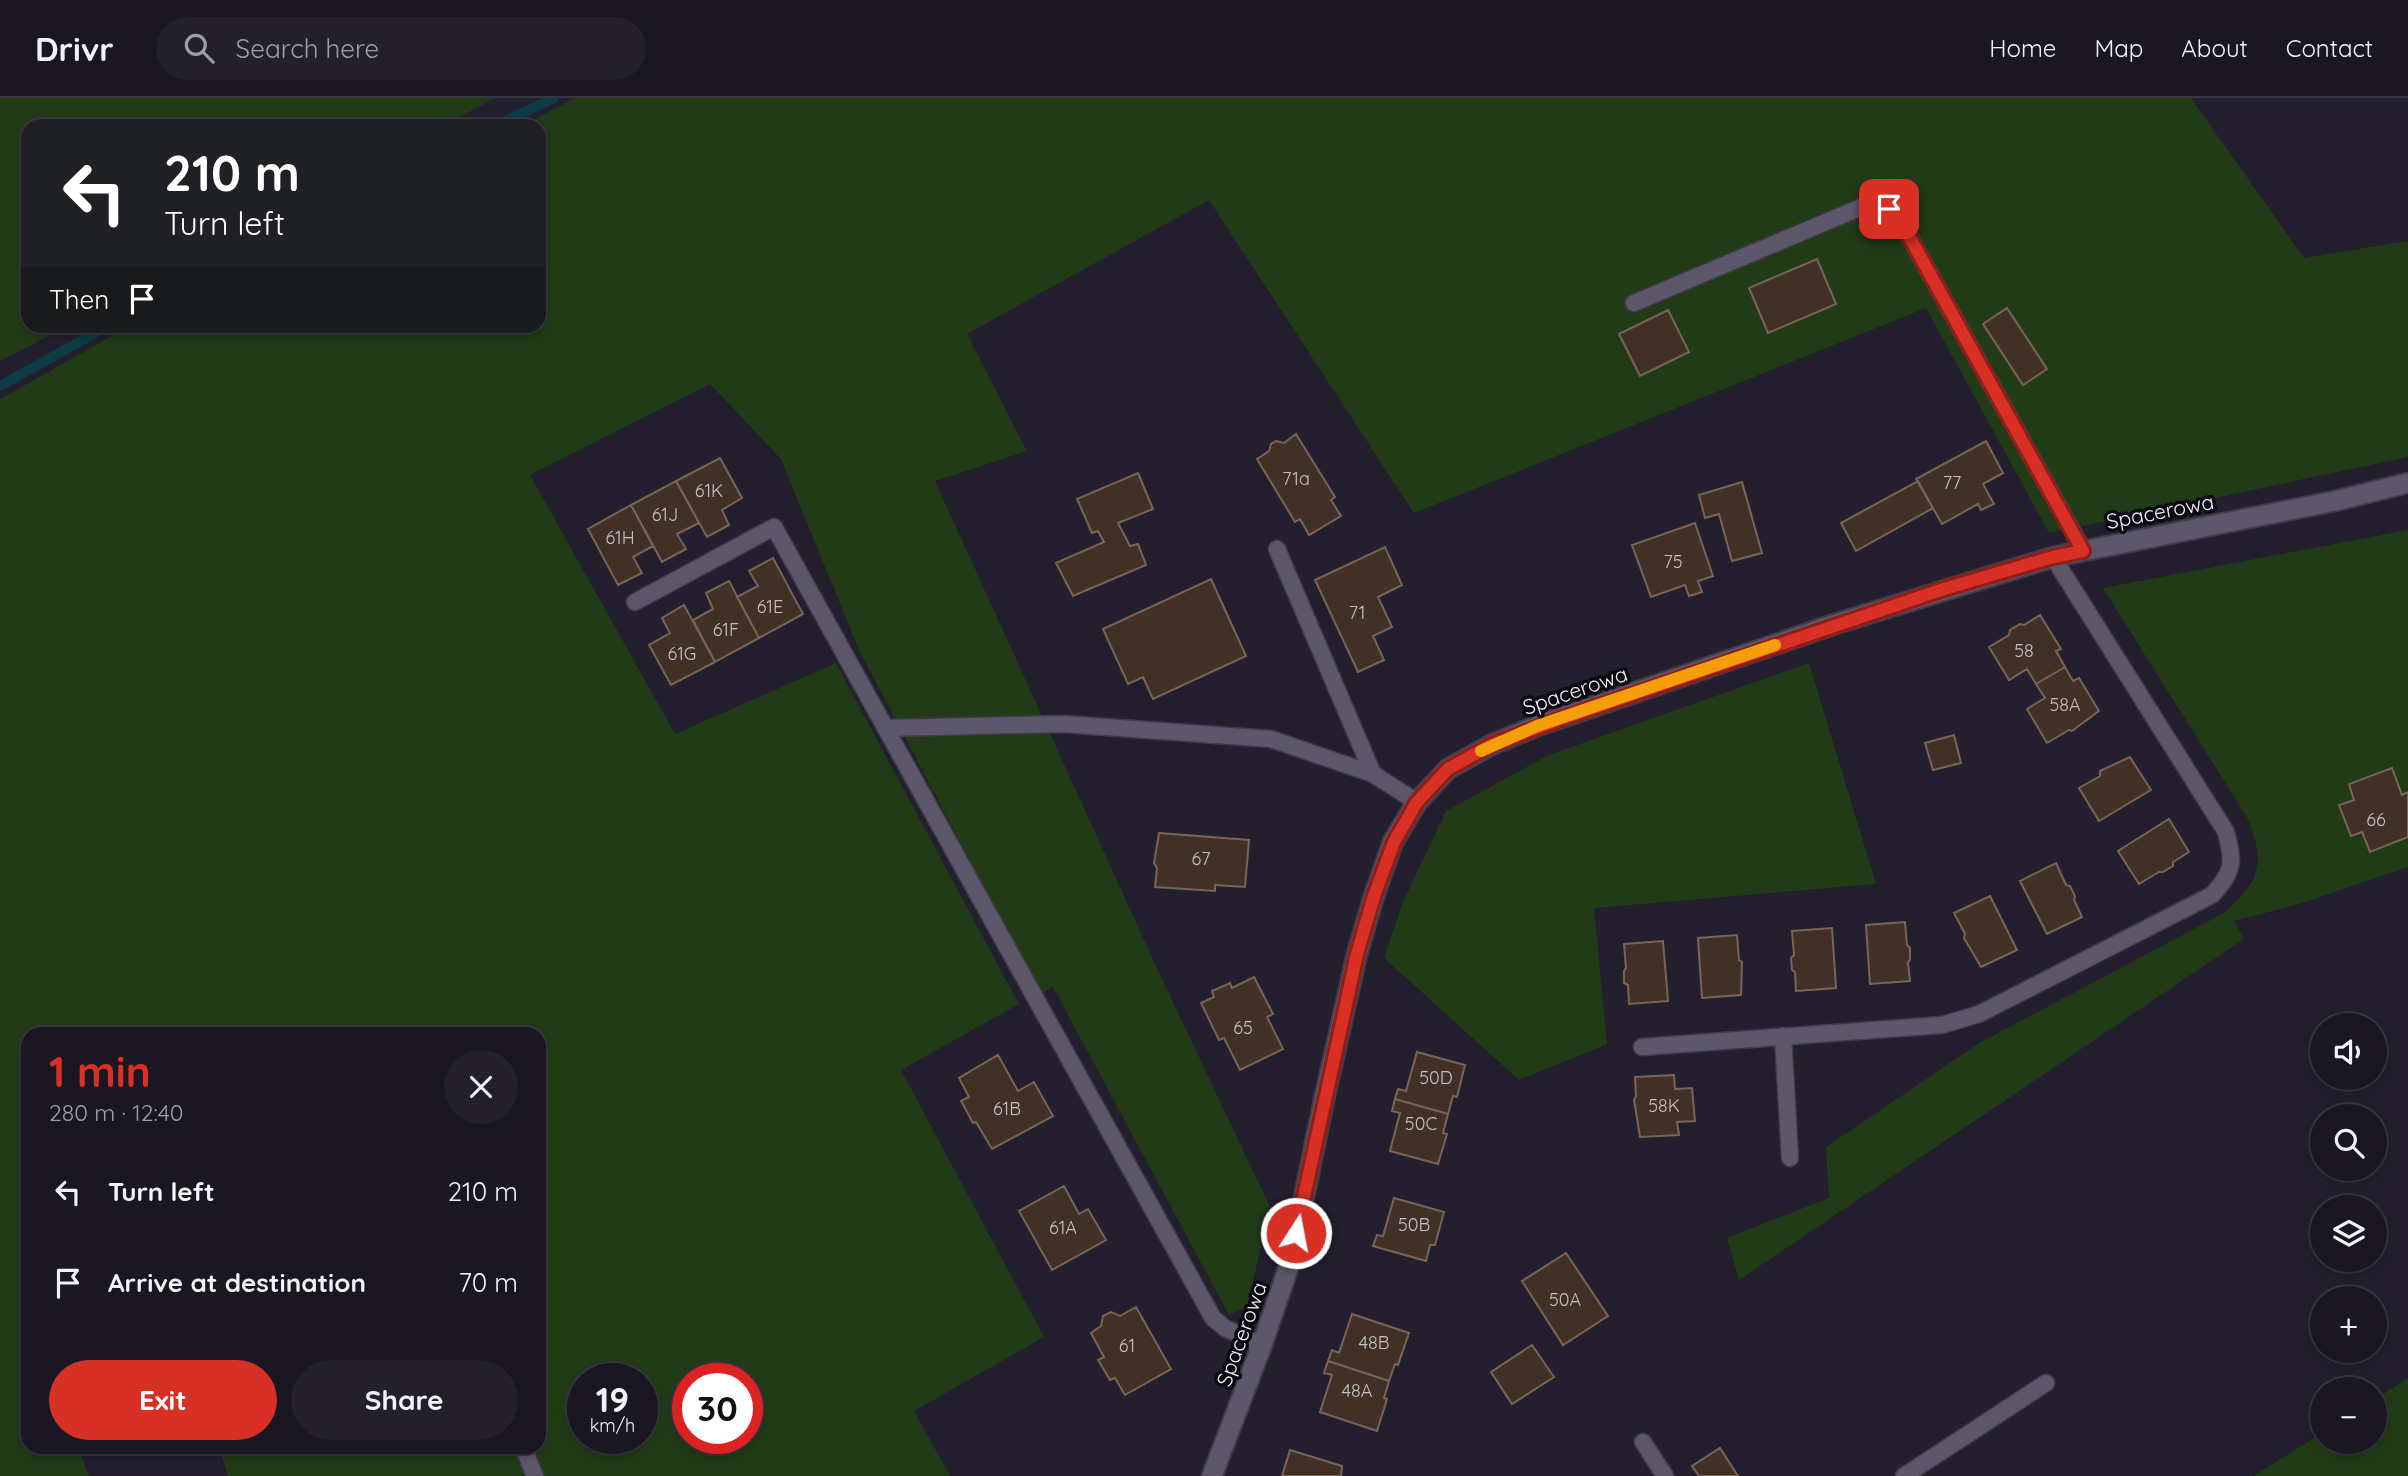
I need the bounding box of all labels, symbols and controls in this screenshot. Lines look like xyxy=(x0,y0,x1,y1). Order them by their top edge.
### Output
search box xyxy=(156,17,646,80)
text: Drivr xyxy=(35,28,114,69)
icon: search xyxy=(180,29,218,67)
text: Search here xyxy=(236,32,379,65)
text: Home xyxy=(1989,33,2056,63)
text: Map xyxy=(2094,33,2143,63)
text: About xyxy=(2181,33,2248,63)
text: Contact xyxy=(2286,33,2373,63)
text: 210 m xyxy=(164,142,300,203)
icon: left xyxy=(49,147,140,238)
pin xyxy=(1859,179,1919,239)
icon: arrive xyxy=(1870,190,1908,228)
text: Turn left xyxy=(164,203,285,243)
icon: arrive xyxy=(123,280,161,318)
text: Then xyxy=(49,283,109,316)
house number: 71a xyxy=(1282,467,1310,490)
house number: 77 xyxy=(1943,471,1961,494)
house number: 61K xyxy=(695,479,723,502)
street label: Spacerowa xyxy=(2104,488,2216,534)
house number: 61J xyxy=(652,503,678,526)
house number: 61H xyxy=(605,526,635,549)
house number: 75 xyxy=(1663,550,1683,573)
house number: 61E xyxy=(757,595,783,618)
house number: 71 xyxy=(1349,601,1365,624)
house number: 61F xyxy=(713,618,739,641)
house number: 58 xyxy=(2014,639,2034,662)
house number: 61G xyxy=(668,642,696,665)
street label: Spacerowa xyxy=(1519,660,1631,720)
house number: 58A xyxy=(2049,693,2081,716)
house number: 66 xyxy=(2366,808,2386,831)
house number: 67 xyxy=(1192,847,1210,870)
map controls xyxy=(2310,1013,2387,1454)
button: sound xyxy=(2310,1013,2387,1090)
house number: 65 xyxy=(1233,1016,1253,1039)
text: 1 min xyxy=(49,1045,151,1098)
button: close xyxy=(444,1050,518,1124)
house number: 50D xyxy=(1419,1066,1453,1089)
house number: 58K xyxy=(1648,1094,1680,1117)
house number: 61B xyxy=(993,1097,1021,1120)
text: 280 m · 12:40 xyxy=(49,1098,184,1127)
button: search xyxy=(2310,1104,2387,1181)
house number: 50C xyxy=(1405,1112,1437,1135)
icon: left xyxy=(49,1173,87,1211)
text: Turn left xyxy=(108,1175,215,1208)
text: 210 m xyxy=(448,1175,518,1208)
button: layers xyxy=(2310,1195,2387,1272)
position arrow xyxy=(1259,1196,1333,1270)
house number: 50B xyxy=(1398,1213,1430,1236)
house number: 61A xyxy=(1049,1216,1077,1239)
icon: arrive xyxy=(49,1264,87,1302)
text: Arrive at destination xyxy=(108,1266,366,1299)
text: 70 m xyxy=(458,1266,518,1299)
street label: Spacerowa xyxy=(1210,1278,1272,1390)
button: + xyxy=(2310,1286,2387,1363)
house number: 50A xyxy=(1549,1288,1581,1311)
house number: 48B xyxy=(1359,1331,1389,1354)
house number: 61 xyxy=(1119,1334,1135,1357)
button: Exit xyxy=(49,1360,277,1440)
button: Share xyxy=(291,1360,518,1440)
speed limit sign: 30 xyxy=(672,1363,763,1454)
text: 19 xyxy=(596,1377,629,1421)
button: − xyxy=(2310,1377,2387,1454)
house number: 48A xyxy=(1342,1379,1373,1402)
text: km/h xyxy=(590,1414,635,1437)

